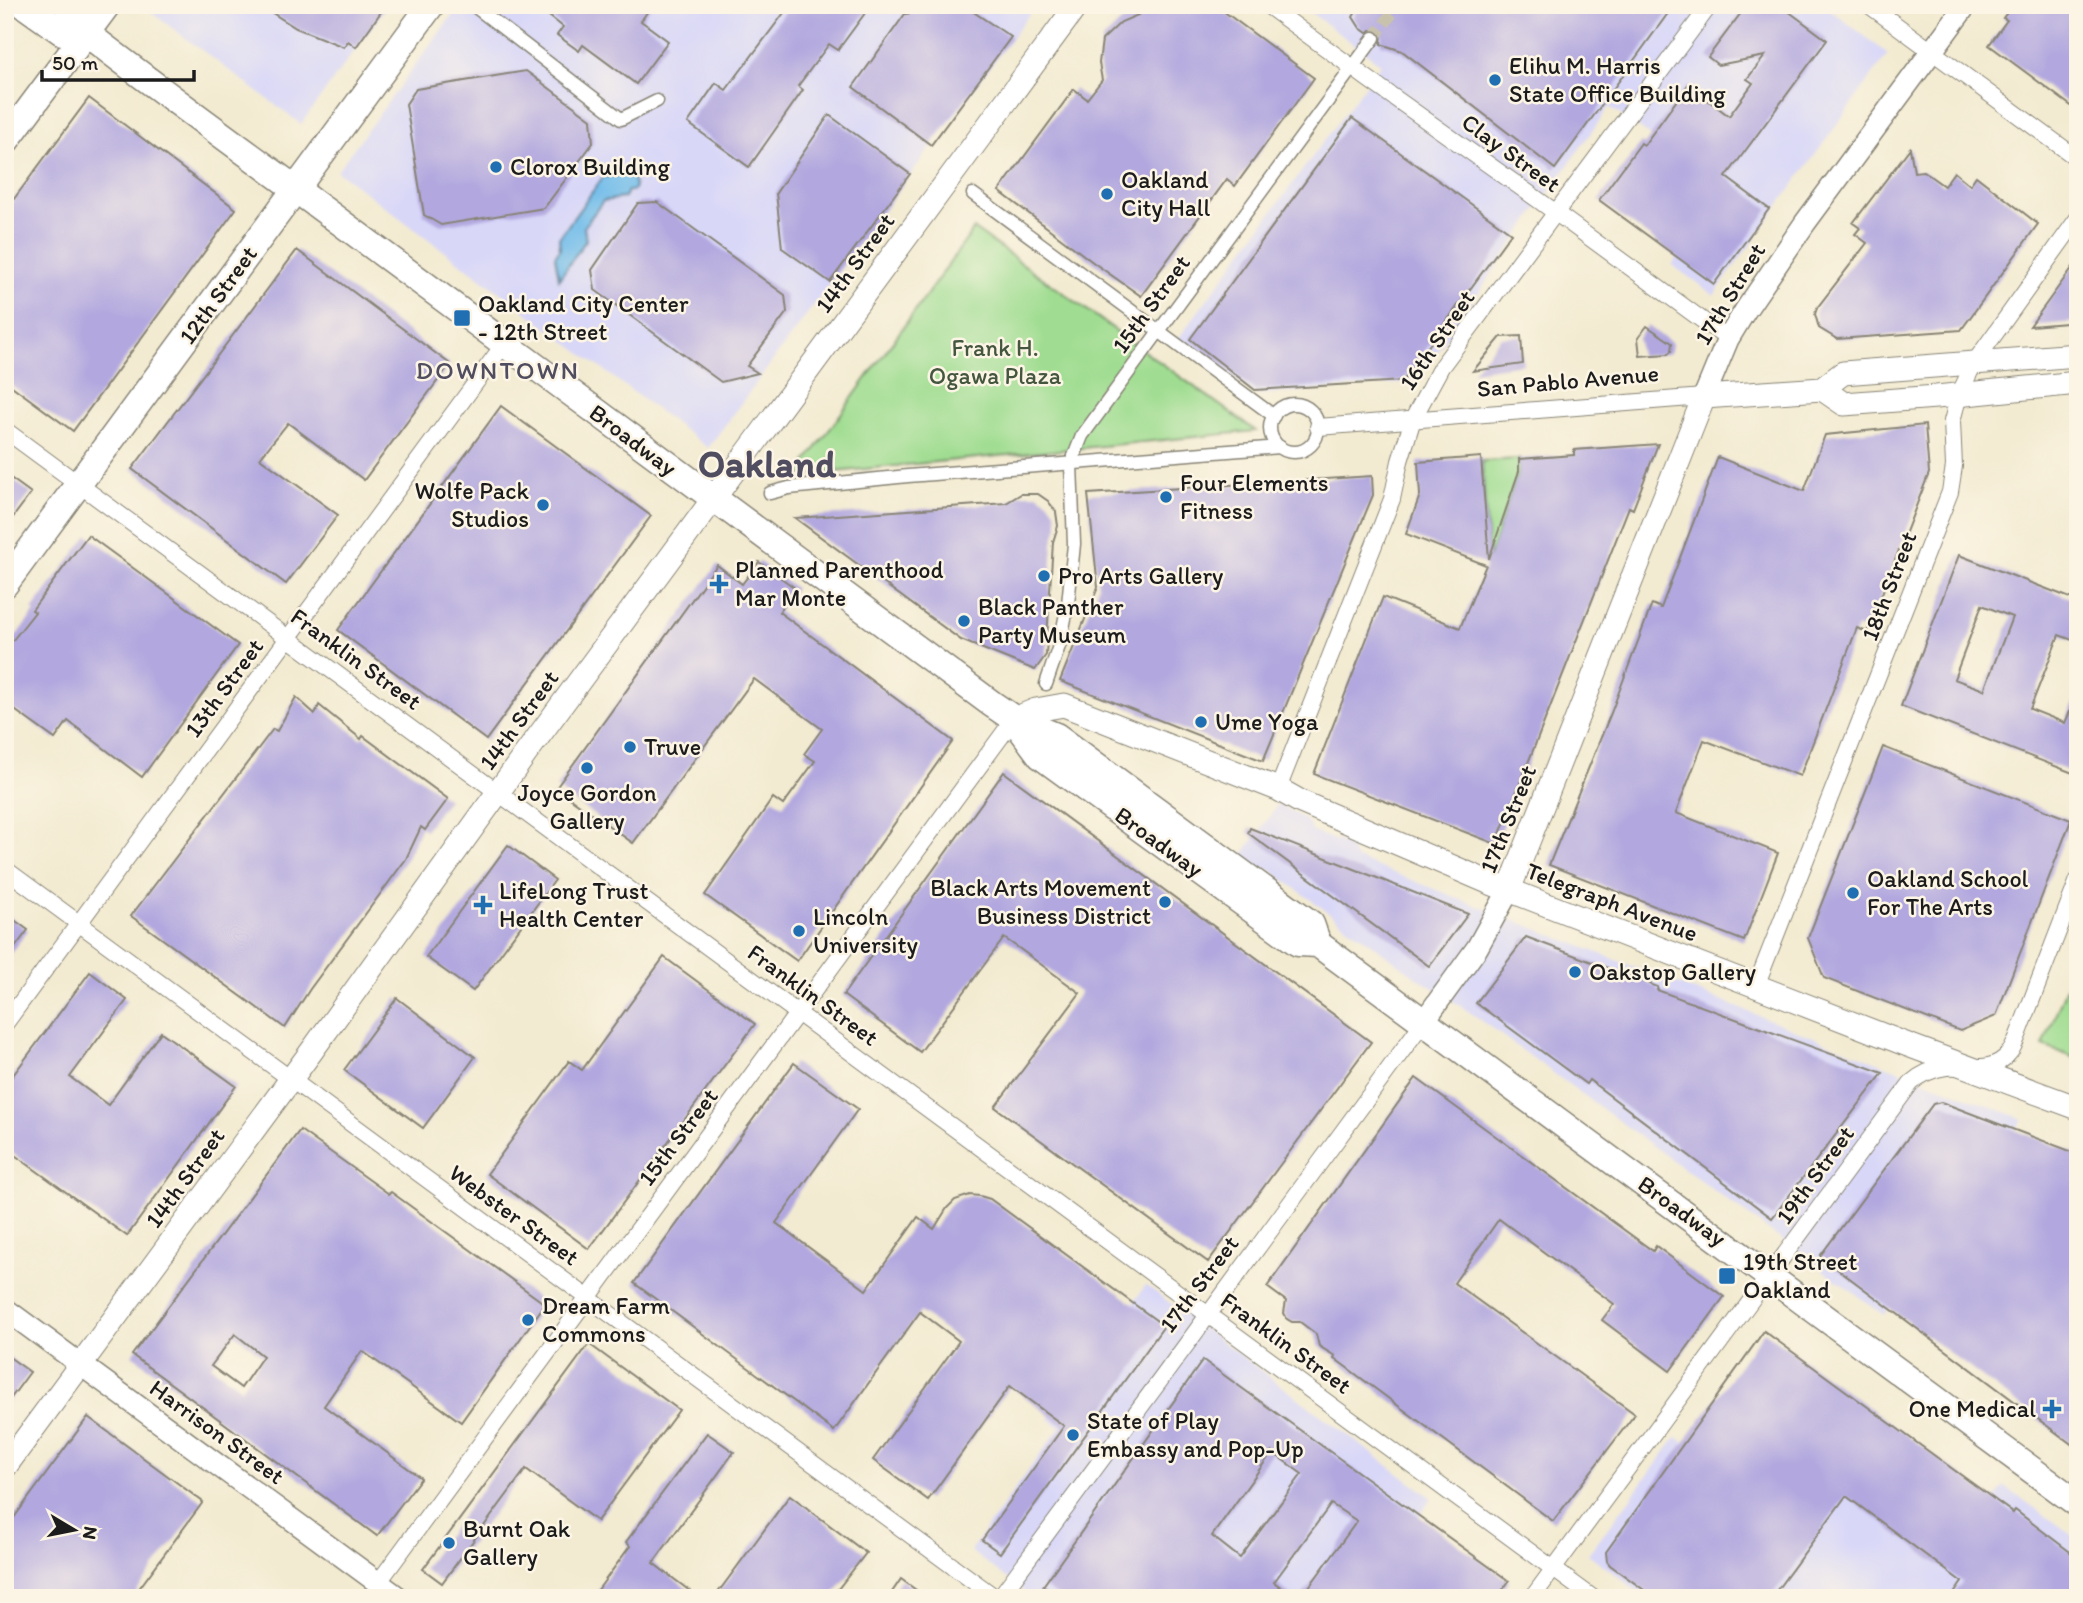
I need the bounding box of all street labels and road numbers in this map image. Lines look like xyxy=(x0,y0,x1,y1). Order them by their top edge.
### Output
street label: Clay Street xyxy=(1456,107,1567,198)
street label: 14th Street xyxy=(809,207,900,318)
street label: 17th Street xyxy=(1688,238,1771,350)
street label: 12th Street xyxy=(172,240,263,349)
street label: 15th Street xyxy=(1105,249,1196,358)
street label: 16th Street xyxy=(1393,284,1481,395)
street label: San Pablo Avenue xyxy=(1476,358,1660,403)
street label: Broadway xyxy=(584,397,683,482)
street label: 18th Street xyxy=(1854,527,1923,645)
street label: Franklin Street xyxy=(285,601,427,716)
street label: 13th Street xyxy=(178,633,269,743)
street label: 14th Street xyxy=(473,664,564,775)
street label: 17th Street xyxy=(1473,761,1542,877)
street label: Broadway xyxy=(1109,800,1209,883)
street label: Telegraph Avenue xyxy=(1522,855,1702,948)
street label: Franklin Street xyxy=(742,937,884,1052)
street label: 15th Street xyxy=(632,1082,724,1191)
street label: 19th Street xyxy=(1769,1120,1860,1229)
street label: 14th Street xyxy=(139,1122,230,1233)
street label: Webster Street xyxy=(444,1158,585,1271)
street label: Broadway xyxy=(1632,1169,1732,1252)
street label: 17th Street xyxy=(1153,1230,1244,1338)
street label: Franklin Street xyxy=(1215,1285,1357,1400)
street label: Harrison Street xyxy=(144,1373,290,1490)

